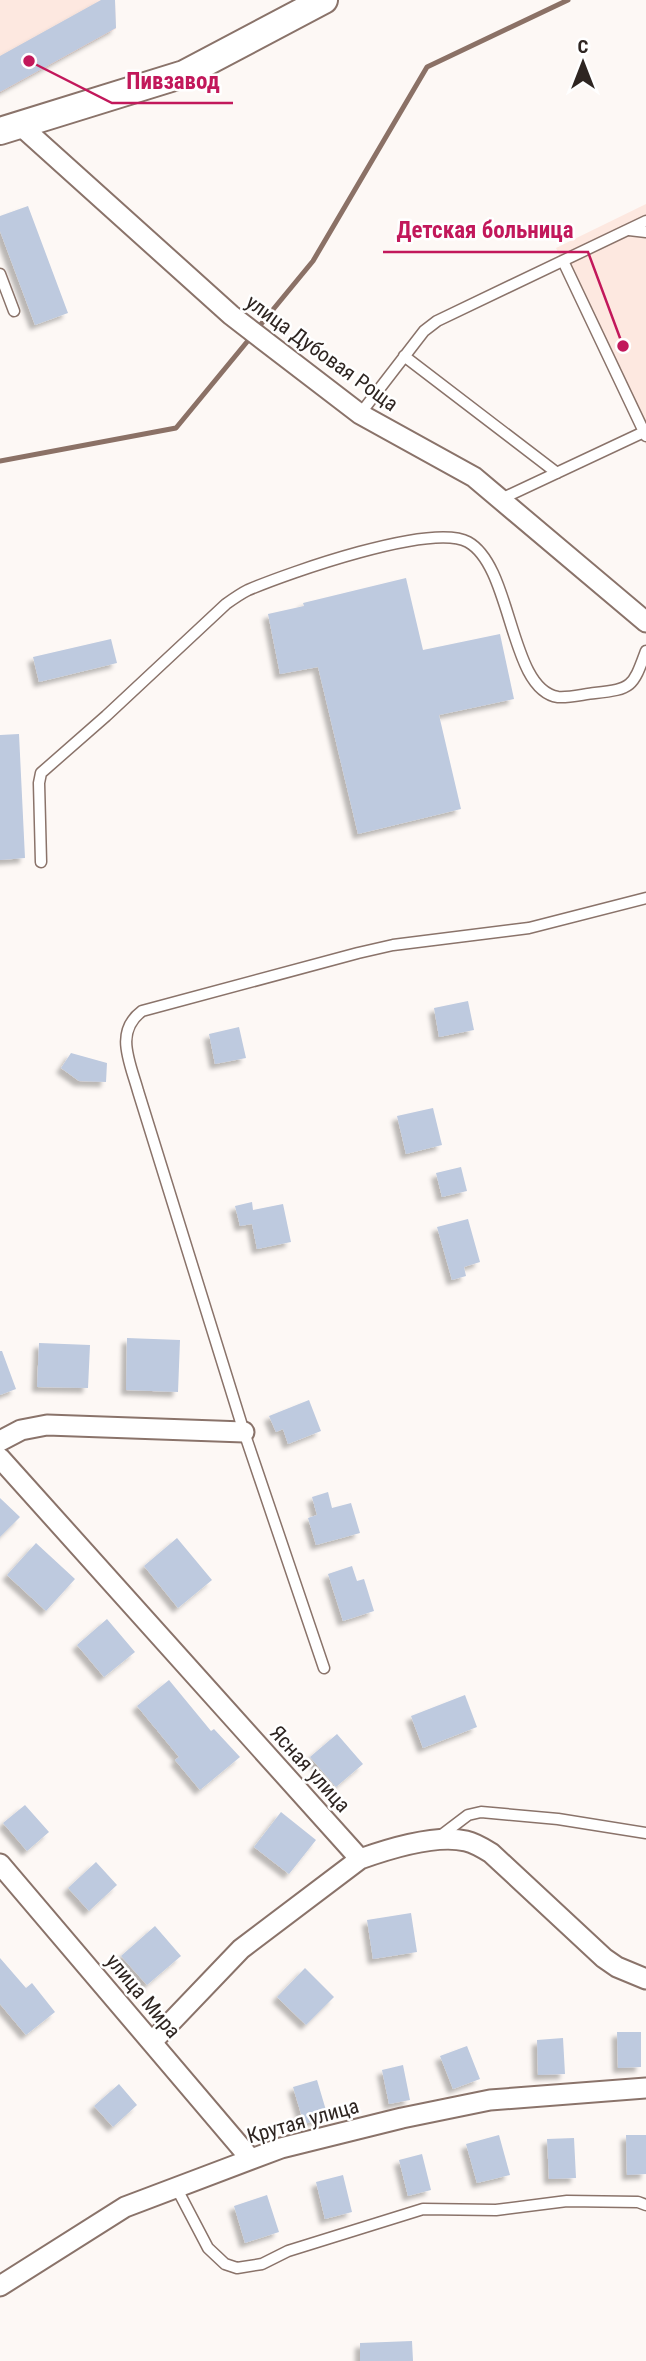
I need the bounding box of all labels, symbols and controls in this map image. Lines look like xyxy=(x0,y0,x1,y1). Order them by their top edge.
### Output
north arrow xyxy=(548,28,618,98)
text: С xyxy=(578,35,589,58)
callout: Пивзавод xyxy=(112,59,233,103)
text: Пивзавод xyxy=(126,68,220,95)
callout: Детская больница xyxy=(383,208,588,252)
text: Детская больница xyxy=(396,217,574,244)
street label: улица Дубовая Роща xyxy=(241,290,403,416)
street label: Ясная улица xyxy=(265,1721,355,1817)
street label: улица Мира xyxy=(101,1949,185,2043)
street label: Крутая улица xyxy=(244,2094,362,2148)

